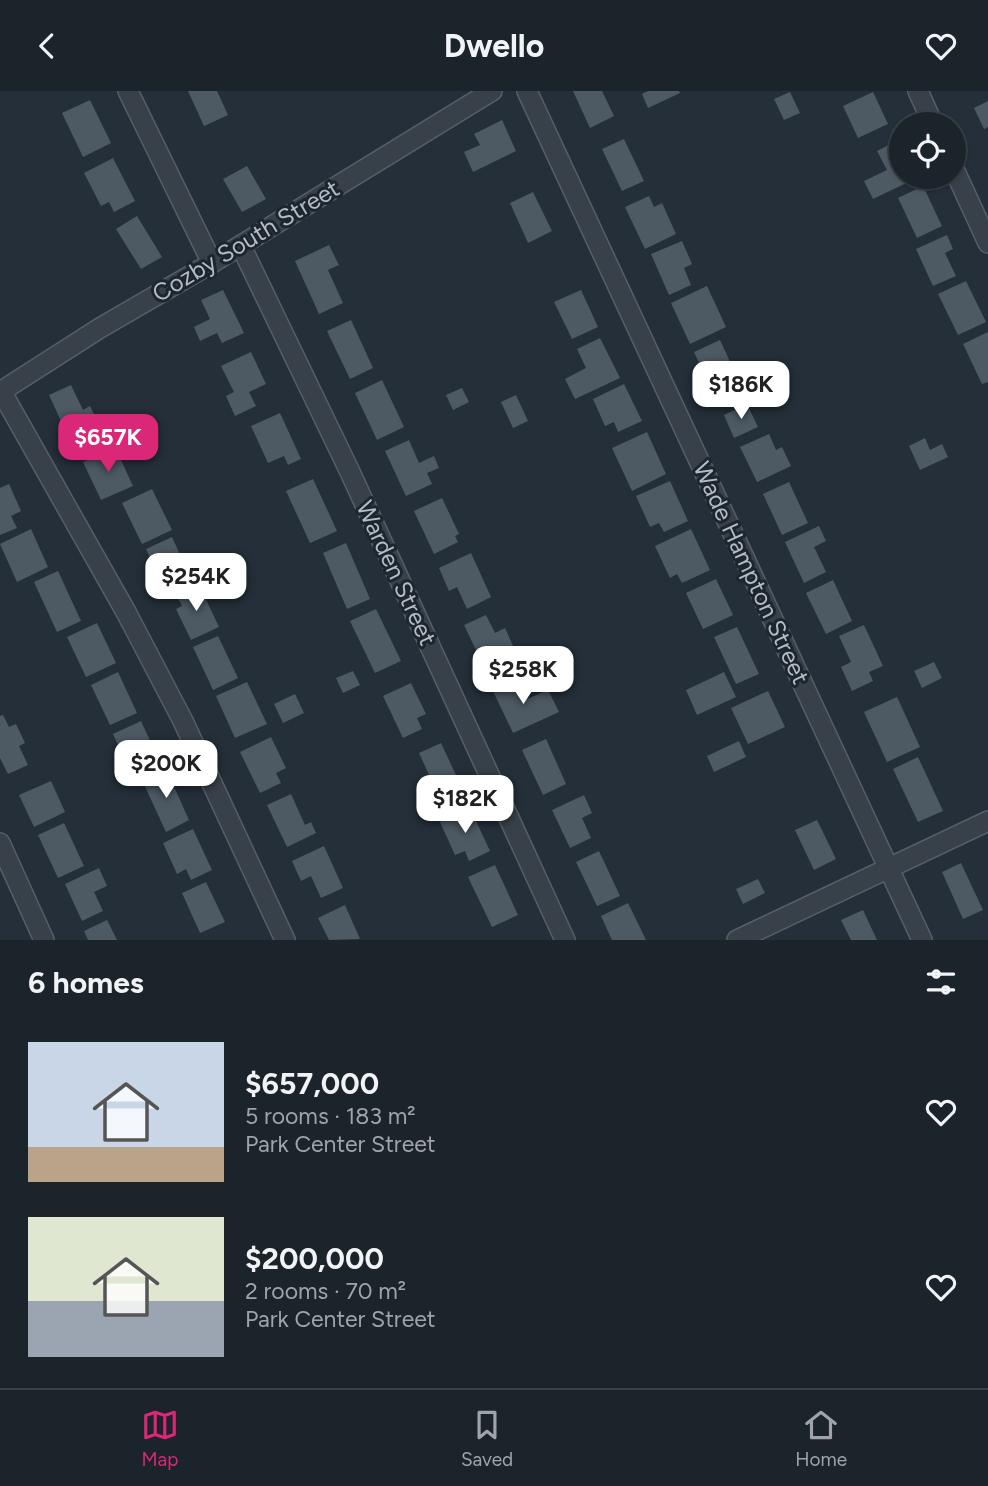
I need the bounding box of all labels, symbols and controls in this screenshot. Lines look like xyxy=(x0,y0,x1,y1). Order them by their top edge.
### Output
icon: back xyxy=(28,27,66,65)
text: Dwello xyxy=(444,27,544,65)
icon: heart xyxy=(922,27,960,65)
map controls xyxy=(889,112,966,189)
button: locate xyxy=(889,112,966,189)
street label: Cozby South Street xyxy=(147,173,344,308)
pin: $186K xyxy=(692,361,790,421)
text: $186K xyxy=(708,370,774,398)
pin: $657K xyxy=(59,415,157,474)
text: $657K xyxy=(74,423,142,451)
street label: Wade Hampton Street xyxy=(687,457,816,688)
street label: Warden Street xyxy=(350,496,443,650)
pin: $254K xyxy=(147,553,245,613)
text: $254K xyxy=(161,562,231,590)
pin: $258K xyxy=(474,647,572,706)
text: $258K xyxy=(489,655,557,683)
pin: $200K xyxy=(117,741,215,800)
text: $200K xyxy=(130,749,202,777)
pin: $182K xyxy=(416,775,514,835)
text: $182K xyxy=(432,784,498,812)
icon: filters xyxy=(922,963,960,1001)
text: 6 homes xyxy=(28,964,144,1001)
text: $657,000 xyxy=(245,1065,379,1102)
icon: home xyxy=(84,1070,168,1154)
icon: heart xyxy=(922,1093,960,1131)
text: 5 rooms · 183 m² xyxy=(245,1102,416,1130)
text: Park Center Street xyxy=(245,1130,435,1158)
text: $200,000 xyxy=(245,1240,384,1277)
icon: home xyxy=(84,1245,168,1329)
icon: heart xyxy=(922,1268,960,1306)
text: 2 rooms · 70 m² xyxy=(245,1277,406,1305)
text: Park Center Street xyxy=(245,1305,435,1333)
tab: Map xyxy=(141,1406,179,1471)
tab: Saved xyxy=(461,1406,513,1471)
tab: Home xyxy=(795,1406,847,1471)

